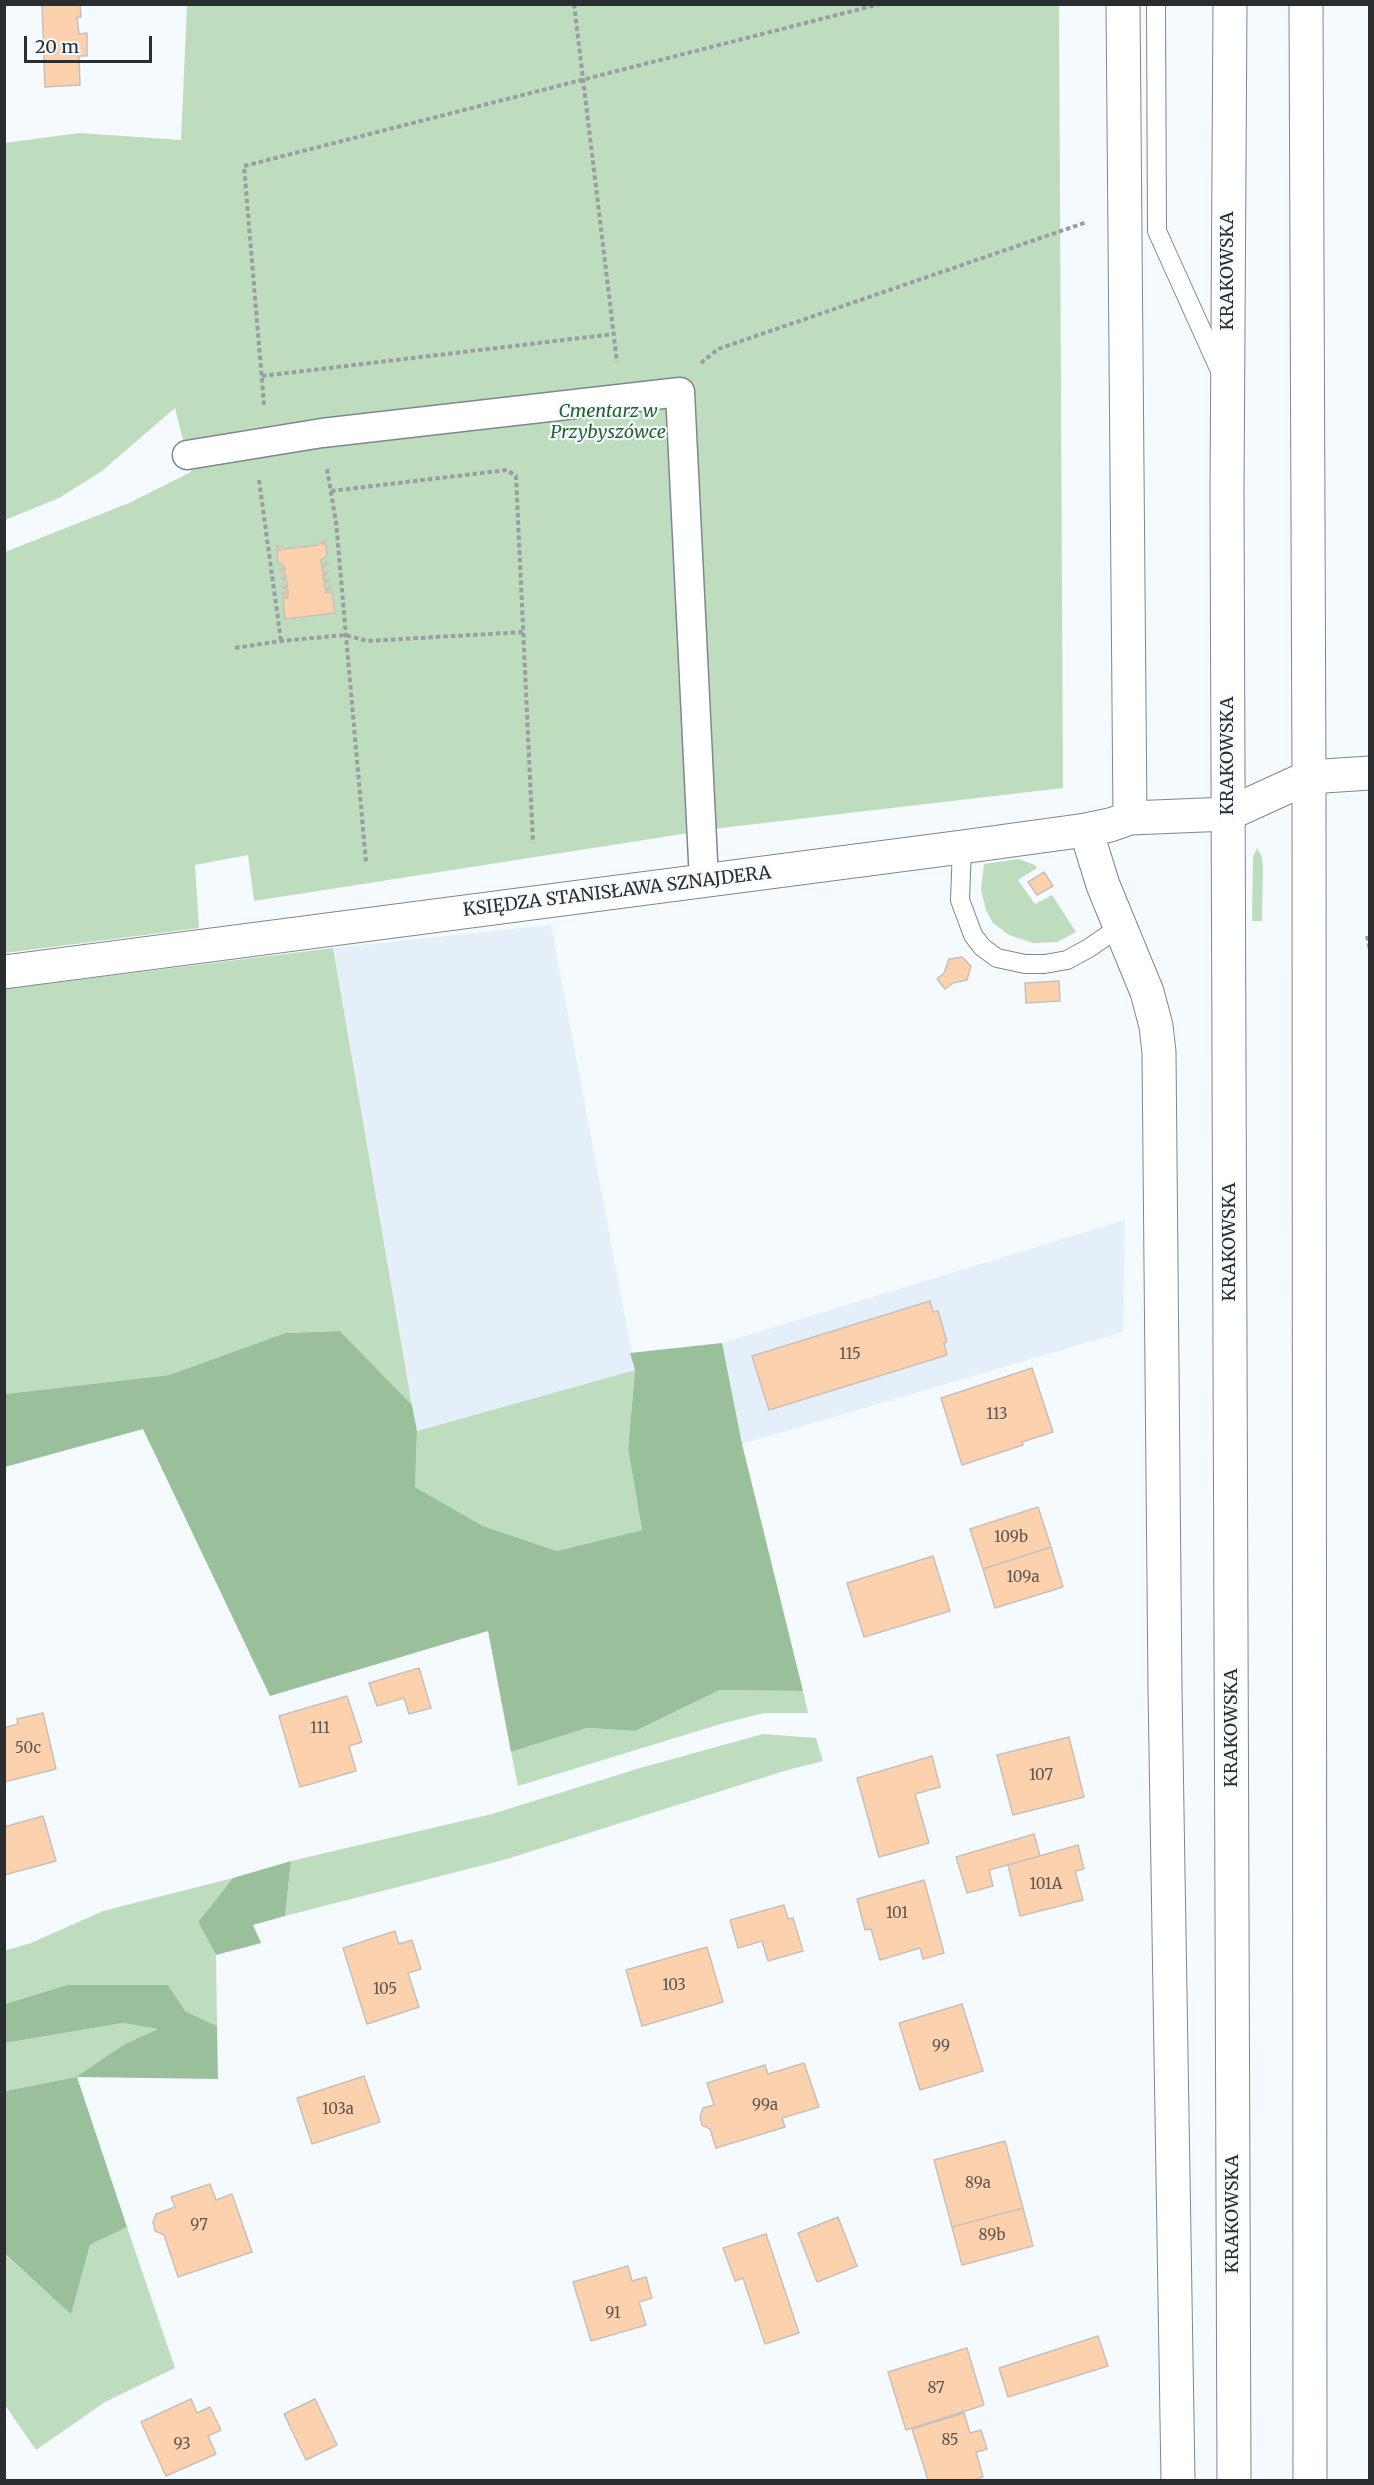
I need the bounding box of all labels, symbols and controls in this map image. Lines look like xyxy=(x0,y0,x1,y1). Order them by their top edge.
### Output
scale bar xyxy=(27,24,154,62)
text: 20 m xyxy=(35,35,79,58)
street label: KRAKOWSKA xyxy=(1217,212,1239,330)
park label: Cmentarz w Przybyszówce xyxy=(550,401,666,444)
street label: KRAKOWSKA xyxy=(1217,697,1239,815)
street label: KSIĘDZA STANISŁAWA SZNAJDERA xyxy=(462,862,772,922)
street label: KRAKOWSKA xyxy=(1219,1183,1241,1301)
house number: 115 xyxy=(839,1346,861,1364)
house number: 113 xyxy=(986,1406,1008,1424)
house number: 109b xyxy=(994,1529,1028,1547)
house number: 109a xyxy=(1007,1569,1039,1587)
street label: KRAKOWSKA xyxy=(1221,1669,1243,1787)
house number: 111 xyxy=(310,1720,330,1738)
house number: 50c xyxy=(15,1740,41,1758)
house number: 107 xyxy=(1029,1767,1053,1785)
house number: 101A xyxy=(1030,1876,1062,1894)
house number: 101 xyxy=(886,1905,908,1923)
house number: 103 xyxy=(662,1977,686,1995)
house number: 105 xyxy=(373,1981,397,1999)
house number: 99 xyxy=(932,2038,950,2056)
house number: 99a xyxy=(752,2097,778,2115)
house number: 103a xyxy=(322,2101,354,2119)
street label: KRAKOWSKA xyxy=(1222,2155,1244,2273)
house number: 89a xyxy=(965,2175,991,2193)
house number: 97 xyxy=(190,2217,208,2235)
house number: 89b xyxy=(979,2227,1005,2245)
house number: 91 xyxy=(605,2305,621,2323)
house number: 87 xyxy=(927,2380,945,2398)
house number: 85 xyxy=(941,2432,959,2450)
house number: 93 xyxy=(173,2436,191,2454)

